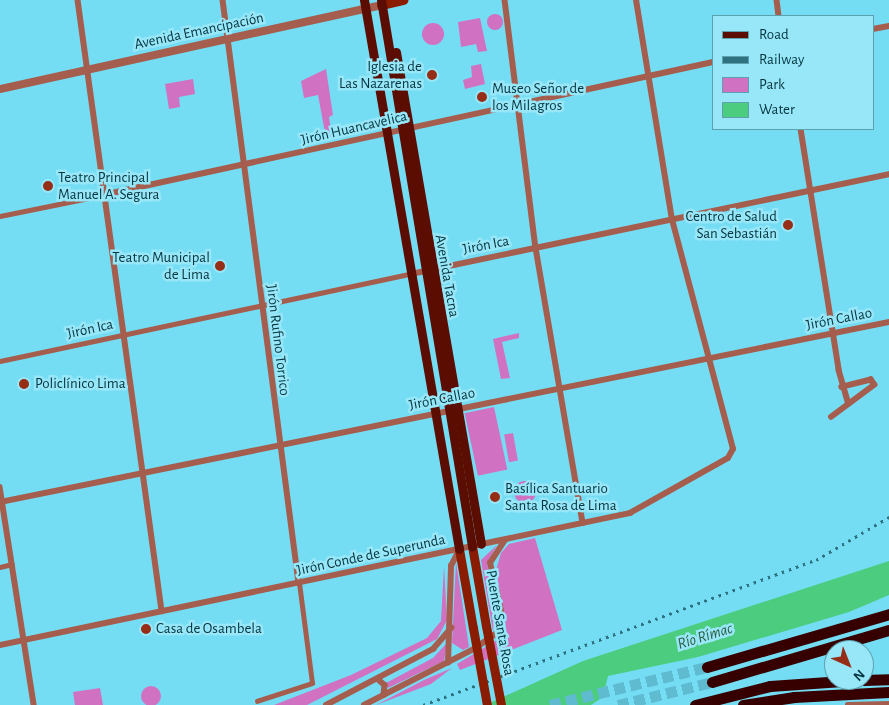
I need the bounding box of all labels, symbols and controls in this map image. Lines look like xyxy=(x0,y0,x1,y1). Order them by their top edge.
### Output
street label: Avenida Emancipación xyxy=(133,8,265,54)
legend xyxy=(712,15,874,130)
text: Road xyxy=(759,27,789,42)
text: Railway xyxy=(759,52,804,67)
place label: Iglesia de Las Nazarenas xyxy=(339,57,422,92)
marker: Iglesia de Las Nazarenas xyxy=(426,69,438,81)
text: Park xyxy=(759,77,785,92)
place label: Museo Señor de los Milagros xyxy=(492,79,584,114)
marker: Museo Señor de los Milagros xyxy=(476,91,488,103)
text: Water xyxy=(759,102,795,117)
street label: Jirón Huancavelica xyxy=(299,107,409,149)
place label: Teatro Principal Manuel A. Segura xyxy=(58,168,159,203)
marker: Teatro Principal Manuel A. Segura xyxy=(42,180,54,192)
place label: Centro de Salud San Sebastián xyxy=(685,207,777,242)
marker: Centro de Salud San Sebastián xyxy=(781,218,795,232)
street label: Jirón Ica xyxy=(461,232,511,258)
street label: Avenida Tacna xyxy=(431,233,463,319)
place label: Teatro Municipal de Lima xyxy=(112,248,210,283)
marker: Teatro Municipal de Lima xyxy=(214,260,226,272)
street label: Jirón Rufino Torrico xyxy=(262,283,294,397)
street label: Jirón Callao xyxy=(804,304,874,334)
street label: Jirón Ica xyxy=(65,315,115,343)
place label: Policlínico Lima xyxy=(35,375,126,393)
marker: Policlínico Lima xyxy=(17,377,31,391)
street label: Jirón Callao xyxy=(407,384,477,414)
place label: Basílica Santuario Santa Rosa de Lima xyxy=(505,479,617,514)
marker: Basílica Santuario Santa Rosa de Lima xyxy=(489,491,501,503)
street label: Jirón Conde de Superunda xyxy=(295,530,447,580)
street label: Puente Santa Rosa xyxy=(482,569,518,677)
water label: Río Rímac xyxy=(675,619,735,653)
place label: Casa de Osambela xyxy=(156,620,262,638)
marker: Casa de Osambela xyxy=(140,623,152,635)
north arrow xyxy=(824,640,874,690)
text: N xyxy=(850,667,867,683)

